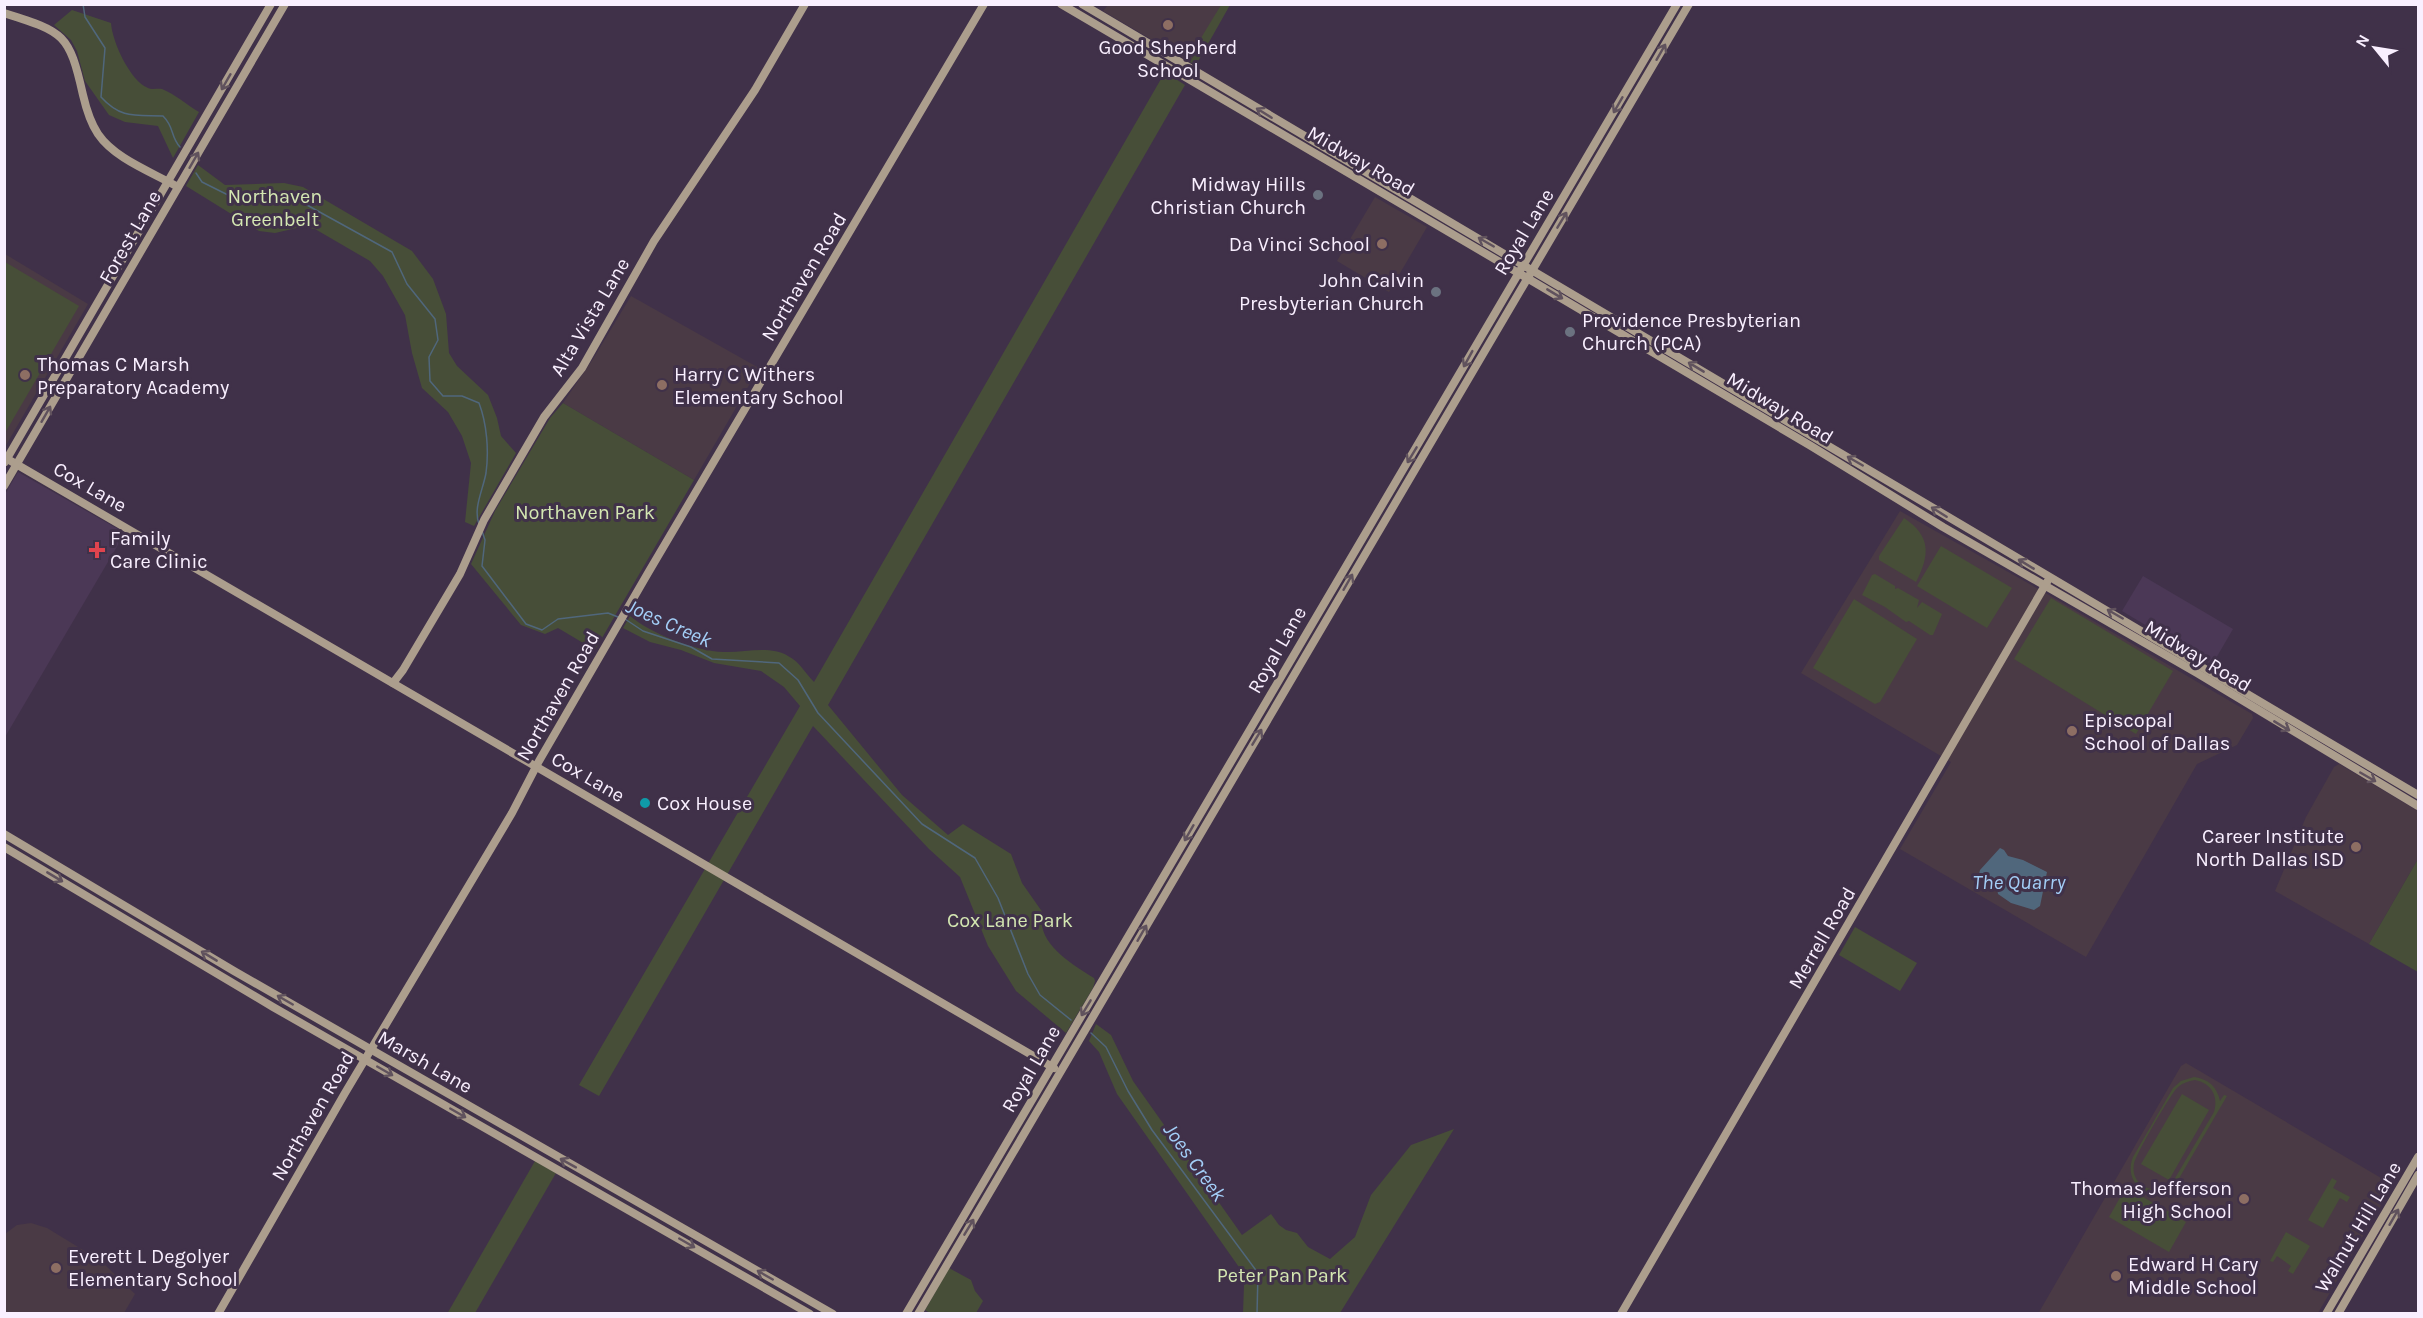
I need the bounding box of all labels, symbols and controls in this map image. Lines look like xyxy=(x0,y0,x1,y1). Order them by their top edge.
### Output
marker: Good Shepherd School xyxy=(1161,18,1175,32)
north arrow xyxy=(2345,18,2405,78)
text: N xyxy=(2351,31,2374,50)
place label: Good Shepherd School xyxy=(1099,36,1237,82)
one-way arrow xyxy=(1656,43,1667,61)
one-way arrow xyxy=(220,73,232,90)
one-way arrow xyxy=(1612,96,1624,113)
one-way arrow xyxy=(1256,106,1273,118)
street label: Midway Road xyxy=(1303,121,1419,201)
one-way arrow xyxy=(188,152,200,169)
place label: Midway Hills Christian Church xyxy=(1151,173,1306,219)
park label: Northaven Greenbelt xyxy=(228,185,322,231)
street label: Royal Lane xyxy=(1489,185,1559,279)
street label: Forest Lane xyxy=(94,186,166,288)
marker: Midway Hills Christian Church xyxy=(1311,188,1325,202)
street label: Northaven Road xyxy=(757,209,851,345)
one-way arrow xyxy=(1557,212,1569,229)
place label: Da Vinci School xyxy=(1229,233,1370,256)
one-way arrow xyxy=(1478,236,1495,248)
marker: Da Vinci School xyxy=(1375,237,1389,251)
street label: Alta Vista Lane xyxy=(546,254,634,380)
place label: John Calvin Presbyterian Church xyxy=(1239,269,1424,315)
marker: John Calvin Presbyterian Church xyxy=(1429,285,1443,299)
one-way arrow xyxy=(1546,288,1563,300)
place label: Providence Presbyterian Church (PCA) xyxy=(1582,309,1801,355)
marker: Providence Presbyterian Church (PCA) xyxy=(1563,325,1577,339)
one-way arrow xyxy=(1462,350,1474,367)
place label: Thomas C Marsh Preparatory Academy xyxy=(37,353,229,399)
one-way arrow xyxy=(1688,360,1705,372)
place label: Harry C Withers Elementary School xyxy=(674,363,844,409)
street label: Midway Road xyxy=(1722,367,1838,449)
marker: Thomas C Marsh Preparatory Academy xyxy=(18,368,32,382)
marker: Harry C Withers Elementary School xyxy=(655,378,669,392)
one-way arrow xyxy=(40,406,52,423)
one-way arrow xyxy=(1405,446,1417,463)
one-way arrow xyxy=(1847,454,1864,466)
street label: Cox Lane xyxy=(49,457,131,517)
park label: Northaven Park xyxy=(515,501,655,524)
one-way arrow xyxy=(1931,505,1948,517)
place label: Family Care Clinic xyxy=(110,527,208,573)
marker: Family Care Clinic xyxy=(88,541,106,559)
one-way arrow xyxy=(2018,558,2035,570)
one-way arrow xyxy=(1342,574,1354,591)
water label: Joes Creek xyxy=(623,594,716,653)
street label: Royal Lane xyxy=(1243,602,1311,698)
one-way arrow xyxy=(2107,608,2124,620)
street label: Midway Road xyxy=(2140,615,2256,697)
street label: Northaven Road xyxy=(512,627,604,765)
place label: Episcopal School of Dallas xyxy=(2084,709,2230,755)
one-way arrow xyxy=(2273,720,2290,732)
marker: Episcopal School of Dallas xyxy=(2065,724,2079,738)
one-way arrow xyxy=(1252,729,1264,746)
street label: Cox Lane xyxy=(547,747,629,807)
one-way arrow xyxy=(2359,771,2376,783)
place label: Cox House xyxy=(657,792,752,815)
marker: Cox House xyxy=(638,796,652,810)
one-way arrow xyxy=(1183,824,1195,841)
place label: Career Institute North Dallas ISD xyxy=(2195,825,2344,871)
marker: Career Institute North Dallas ISD xyxy=(2349,840,2363,854)
water label: The Quarry xyxy=(1972,870,2066,894)
one-way arrow xyxy=(46,871,63,883)
street label: Merrell Road xyxy=(1784,883,1860,993)
park label: Cox Lane Park xyxy=(947,909,1073,932)
one-way arrow xyxy=(1137,925,1149,942)
one-way arrow xyxy=(201,950,218,962)
one-way arrow xyxy=(277,994,294,1006)
one-way arrow xyxy=(1079,999,1091,1016)
street label: Royal Lane xyxy=(997,1021,1065,1117)
street label: Marsh Lane xyxy=(374,1026,476,1098)
street label: Northaven Road xyxy=(267,1047,359,1185)
one-way arrow xyxy=(376,1065,393,1077)
one-way arrow xyxy=(449,1107,466,1119)
water label: Joes Creek xyxy=(1159,1118,1232,1206)
one-way arrow xyxy=(560,1157,577,1169)
street label: Walnut Hill Lane xyxy=(2310,1158,2406,1296)
place label: Thomas Jefferson High School xyxy=(2071,1177,2232,1223)
marker: Thomas Jefferson High School xyxy=(2237,1192,2251,1206)
one-way arrow xyxy=(2388,1209,2400,1226)
one-way arrow xyxy=(963,1219,975,1236)
one-way arrow xyxy=(678,1237,695,1249)
place label: Everett L Degolyer Elementary School xyxy=(68,1245,238,1291)
place label: Edward H Cary Middle School xyxy=(2128,1253,2258,1299)
marker: Everett L Degolyer Elementary School xyxy=(49,1261,63,1275)
park label: Peter Pan Park xyxy=(1217,1264,1347,1287)
one-way arrow xyxy=(756,1268,773,1280)
marker: Edward H Cary Middle School xyxy=(2109,1269,2123,1283)

